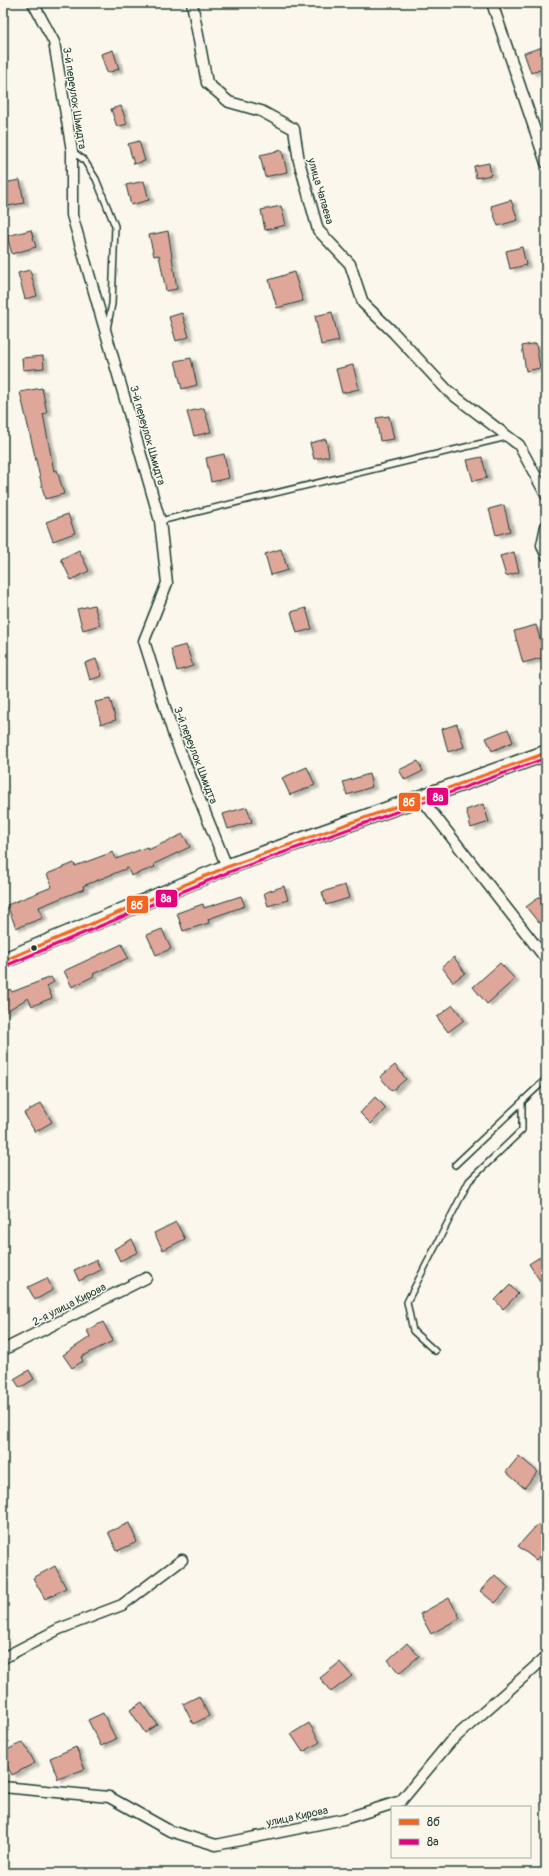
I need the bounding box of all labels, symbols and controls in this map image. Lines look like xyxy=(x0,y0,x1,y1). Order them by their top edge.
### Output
street label: 3-й переулок Шмидта xyxy=(60,46,89,150)
street label: улица Чапаева xyxy=(305,156,336,226)
street label: 3-й переулок Шмидта xyxy=(127,384,168,486)
street label: 3-й переулок Шмидта xyxy=(171,705,220,806)
line badge: 8а xyxy=(426,787,449,806)
text: 8а xyxy=(433,791,443,804)
line badge: 8б xyxy=(398,792,421,812)
text: 8б xyxy=(403,796,416,809)
line badge: 8а xyxy=(155,889,178,908)
text: 8а xyxy=(161,892,171,905)
line badge: 8б xyxy=(126,895,149,914)
text: 8б xyxy=(131,899,144,912)
unlabelled marker xyxy=(29,943,39,953)
street label: 2-я улица Кирова xyxy=(30,1280,108,1329)
street label: улица Кирова xyxy=(264,1804,329,1830)
legend xyxy=(391,1806,531,1858)
text: 8б xyxy=(427,1815,440,1830)
text: 8а xyxy=(427,1835,439,1850)

